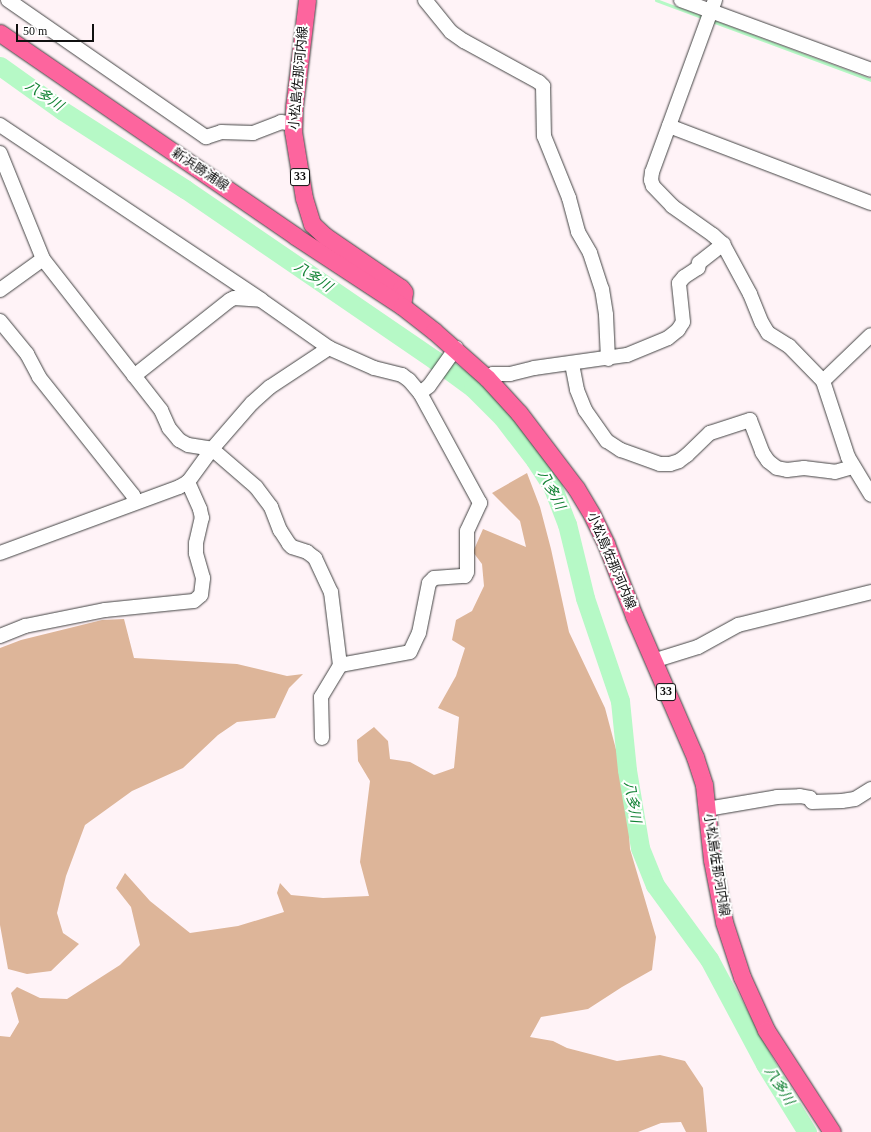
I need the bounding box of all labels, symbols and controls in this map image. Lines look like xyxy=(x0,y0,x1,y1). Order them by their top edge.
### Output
scale bar xyxy=(18,16,96,42)
text: 50 m xyxy=(23,24,47,38)
street label: 小松島佐那河内線 xyxy=(287,26,311,130)
water label: 八多川 xyxy=(22,77,66,115)
street label: 新浜勝浦線 xyxy=(169,145,231,195)
road number: 33 xyxy=(290,167,310,187)
water label: 八多川 xyxy=(291,258,335,296)
water label: 八多川 xyxy=(534,467,568,513)
street label: 小松島佐那河内線 xyxy=(584,510,638,612)
road number: 33 xyxy=(656,682,676,702)
water label: 八多川 xyxy=(620,780,644,824)
street label: 小松島佐那河内線 xyxy=(700,812,732,918)
water label: 八多川 xyxy=(761,1064,797,1108)

